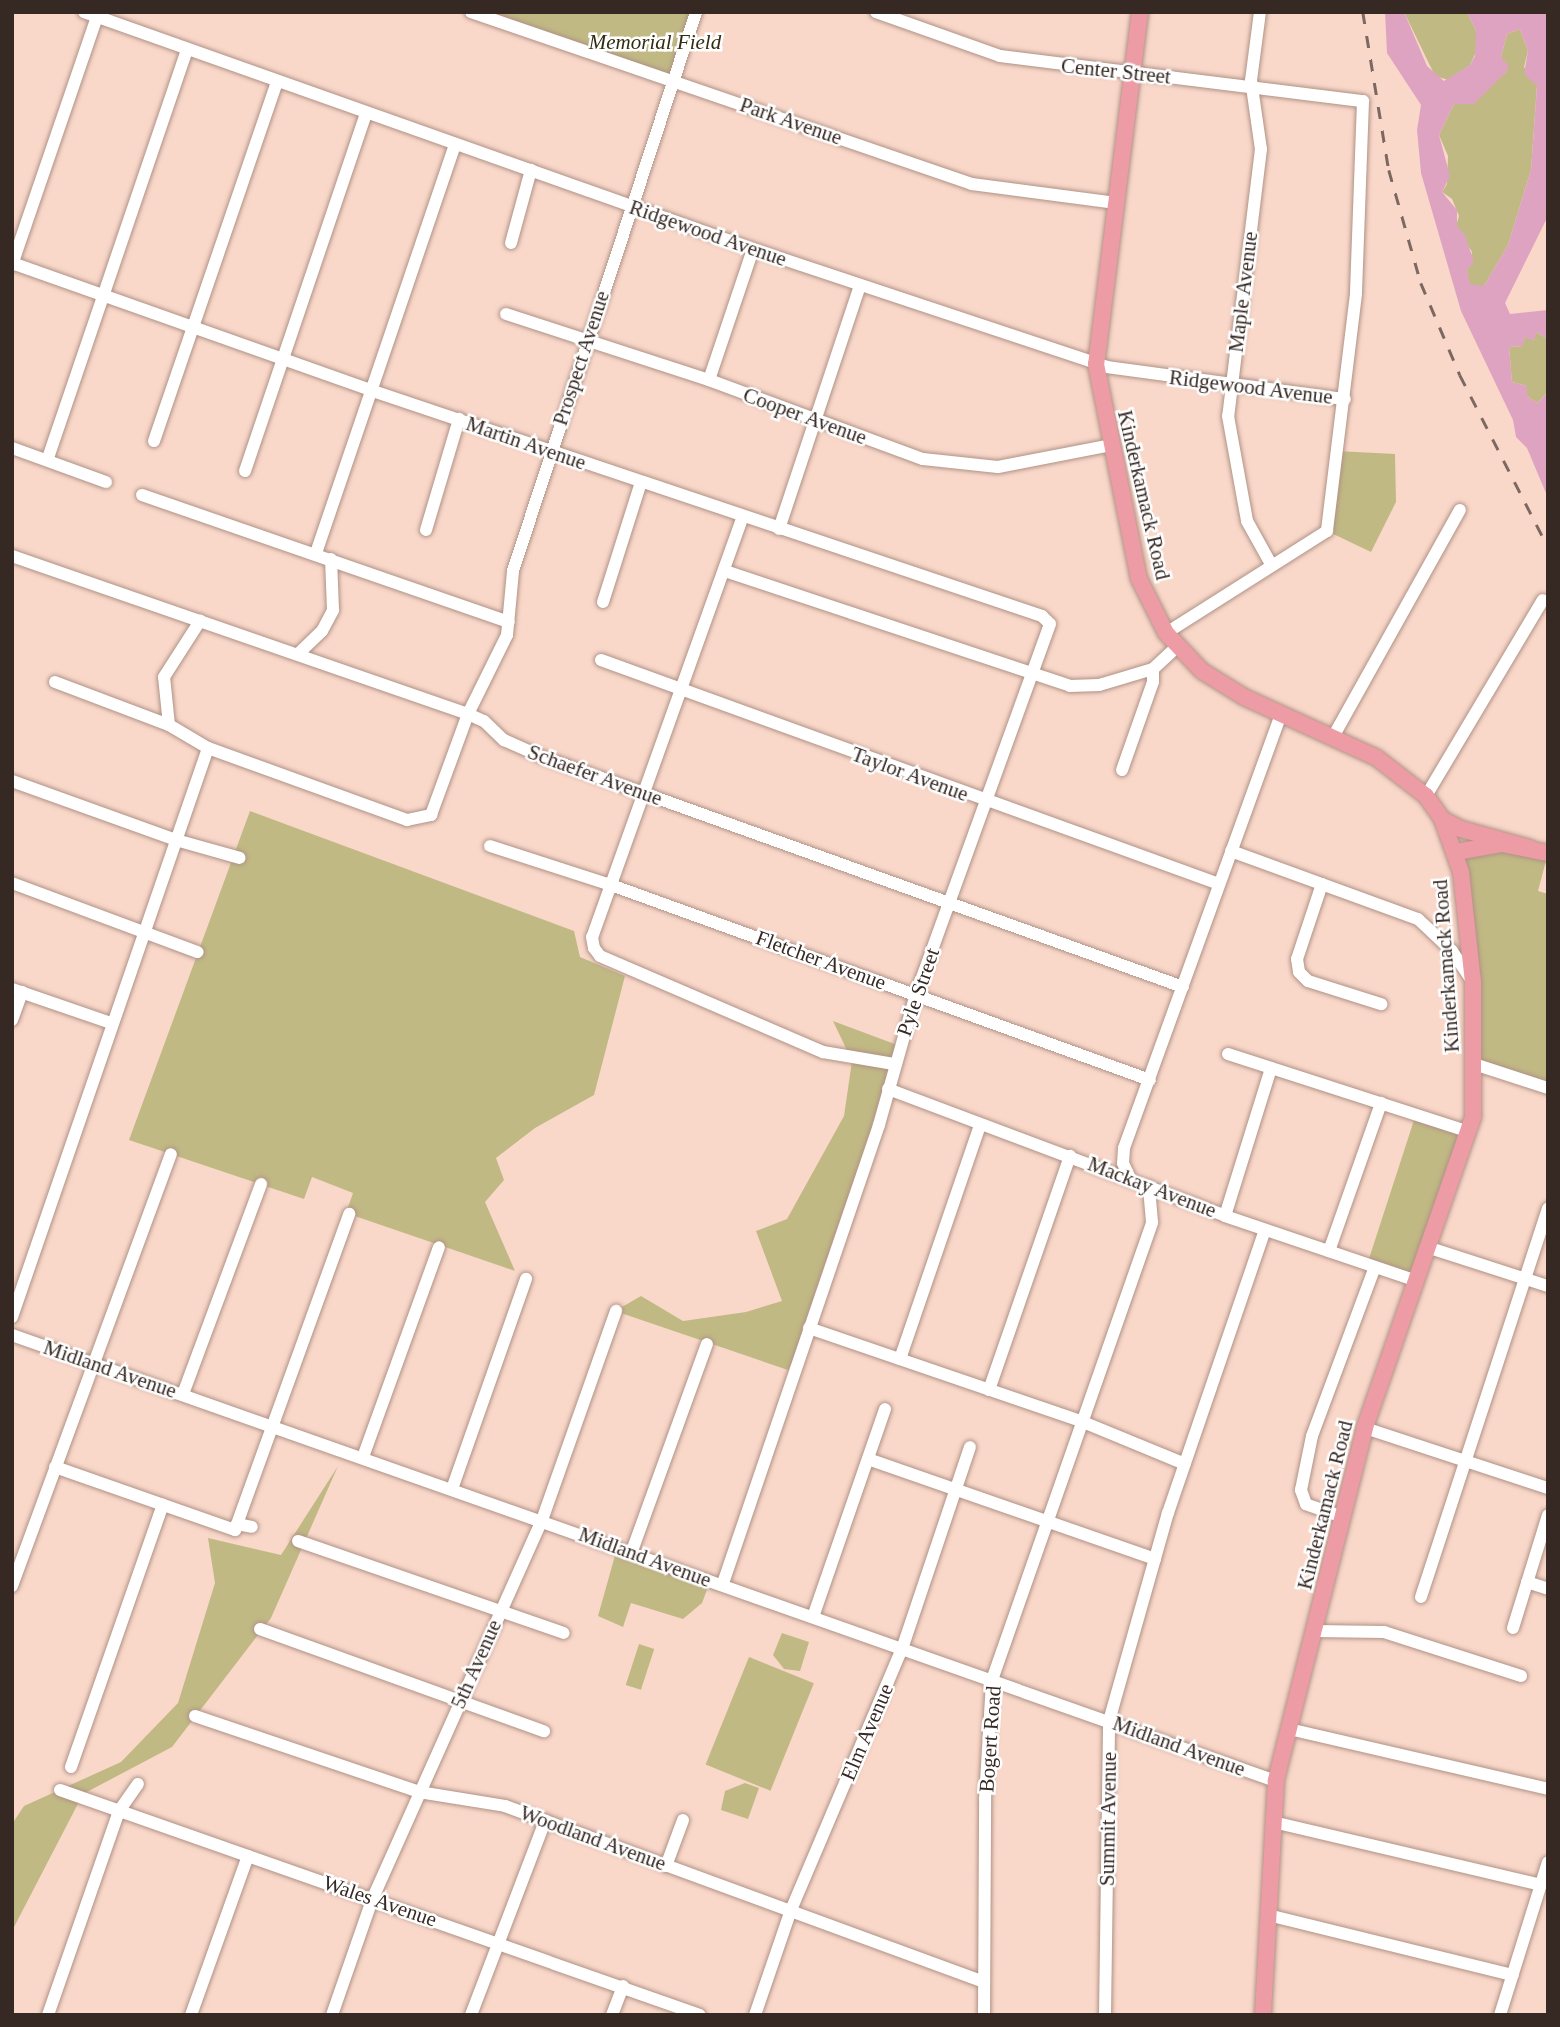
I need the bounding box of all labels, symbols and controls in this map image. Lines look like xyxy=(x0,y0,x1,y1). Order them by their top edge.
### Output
park label: Memorial Field xyxy=(589,29,721,55)
street label: Center Street xyxy=(1060,53,1172,89)
street label: Park Avenue xyxy=(736,92,846,150)
street label: Ridgewood Avenue xyxy=(626,194,790,272)
street label: Maple Avenue xyxy=(1223,230,1263,354)
street label: Prospect Avenue xyxy=(547,287,615,429)
street label: Ridgewood Avenue xyxy=(1167,364,1335,410)
street label: Cooper Avenue xyxy=(739,382,871,450)
street label: Kinderkamack Road xyxy=(1112,408,1176,582)
street label: Martin Avenue xyxy=(462,411,590,475)
street label: Schaefer Avenue xyxy=(524,739,666,811)
street label: Taylor Avenue xyxy=(848,741,972,807)
street label: Kinderkamack Road xyxy=(1427,879,1465,1053)
street label: Fletcher Avenue xyxy=(752,925,890,995)
street label: Pyle Street xyxy=(891,945,945,1039)
street label: Mackay Avenue xyxy=(1084,1151,1220,1223)
street label: Midland Avenue xyxy=(40,1334,180,1404)
street label: Kinderkamack Road xyxy=(1292,1418,1358,1592)
street label: Midland Avenue xyxy=(575,1521,715,1593)
street label: 5th Avenue xyxy=(445,1615,507,1713)
street label: Elm Avenue xyxy=(835,1679,899,1785)
street label: Bogert Road xyxy=(974,1685,1006,1793)
street label: Midland Avenue xyxy=(1109,1710,1249,1782)
street label: Summit Avenue xyxy=(1094,1751,1122,1887)
street label: Woodland Avenue xyxy=(516,1800,670,1876)
street label: Wales Avenue xyxy=(319,1870,441,1932)

